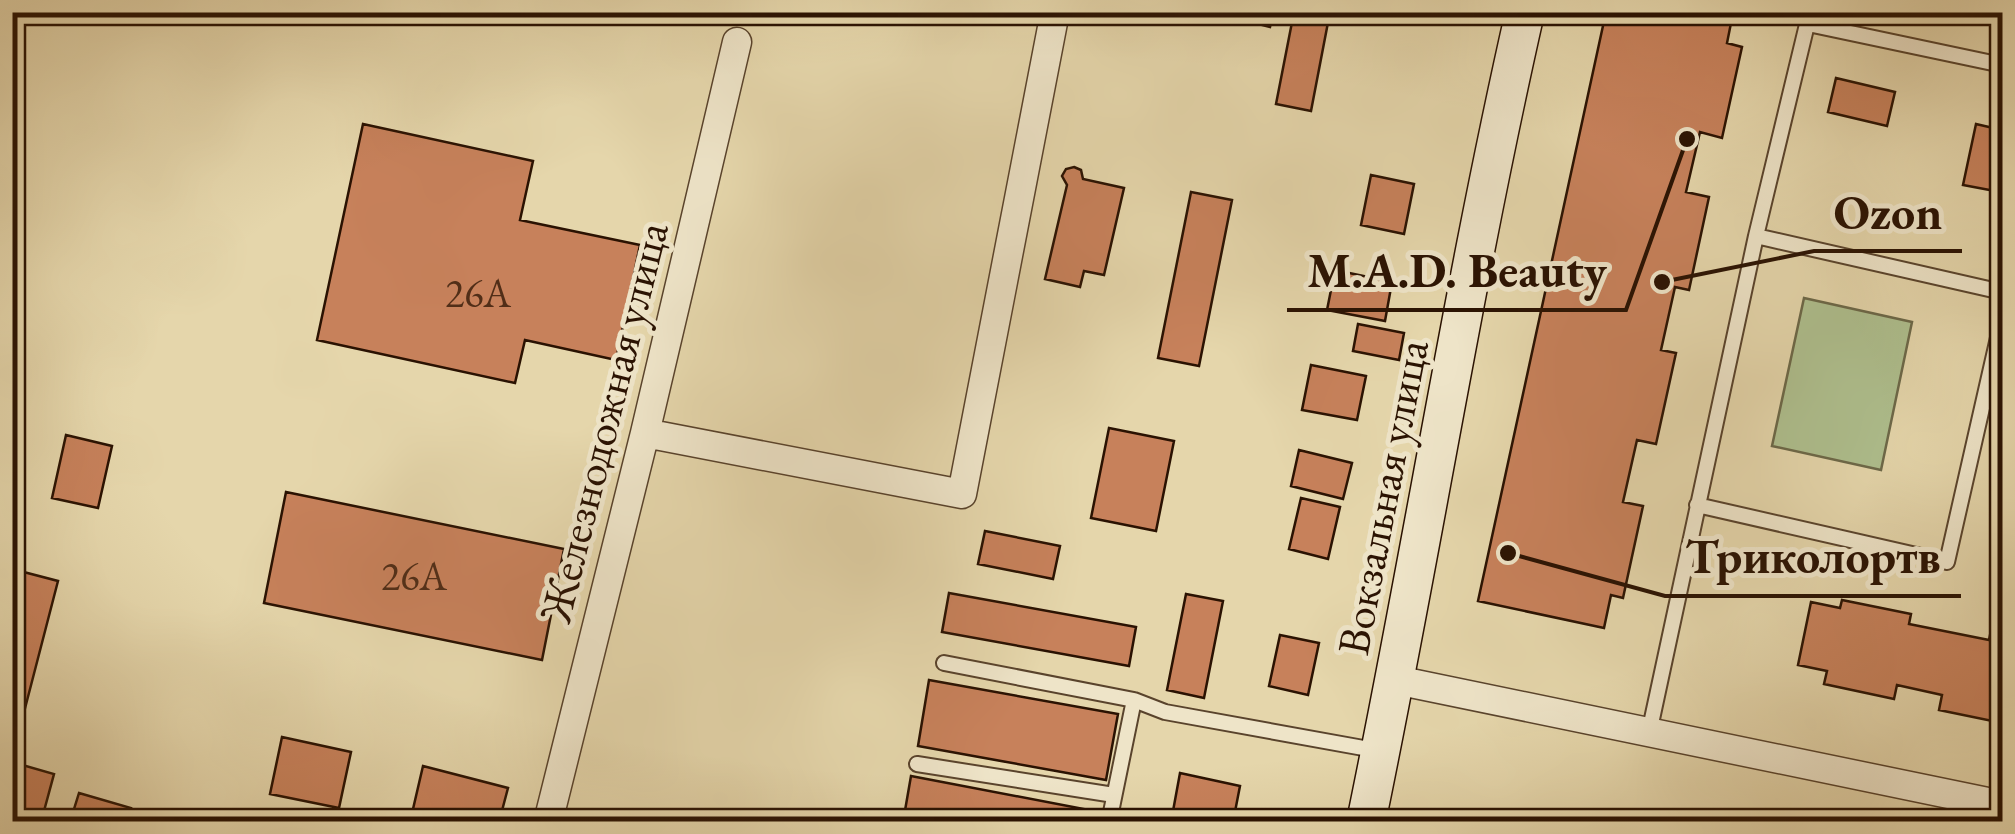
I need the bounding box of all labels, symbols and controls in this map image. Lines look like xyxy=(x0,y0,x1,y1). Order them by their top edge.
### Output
callout: Ozon xyxy=(1814,173,1962,251)
text: Ozon xyxy=(1834,181,1942,243)
street label: Железнодожная улица xyxy=(525,216,681,629)
callout: M.A.D. Beauty xyxy=(1287,232,1626,310)
text: M.A.D. Beauty xyxy=(1307,239,1608,301)
house number: 26А xyxy=(445,267,511,319)
street label: Вокзальная улица xyxy=(1323,335,1441,659)
callout: Триколортв xyxy=(1665,518,1961,596)
text: Триколортв xyxy=(1685,525,1941,587)
house number: 26А xyxy=(381,550,447,602)

